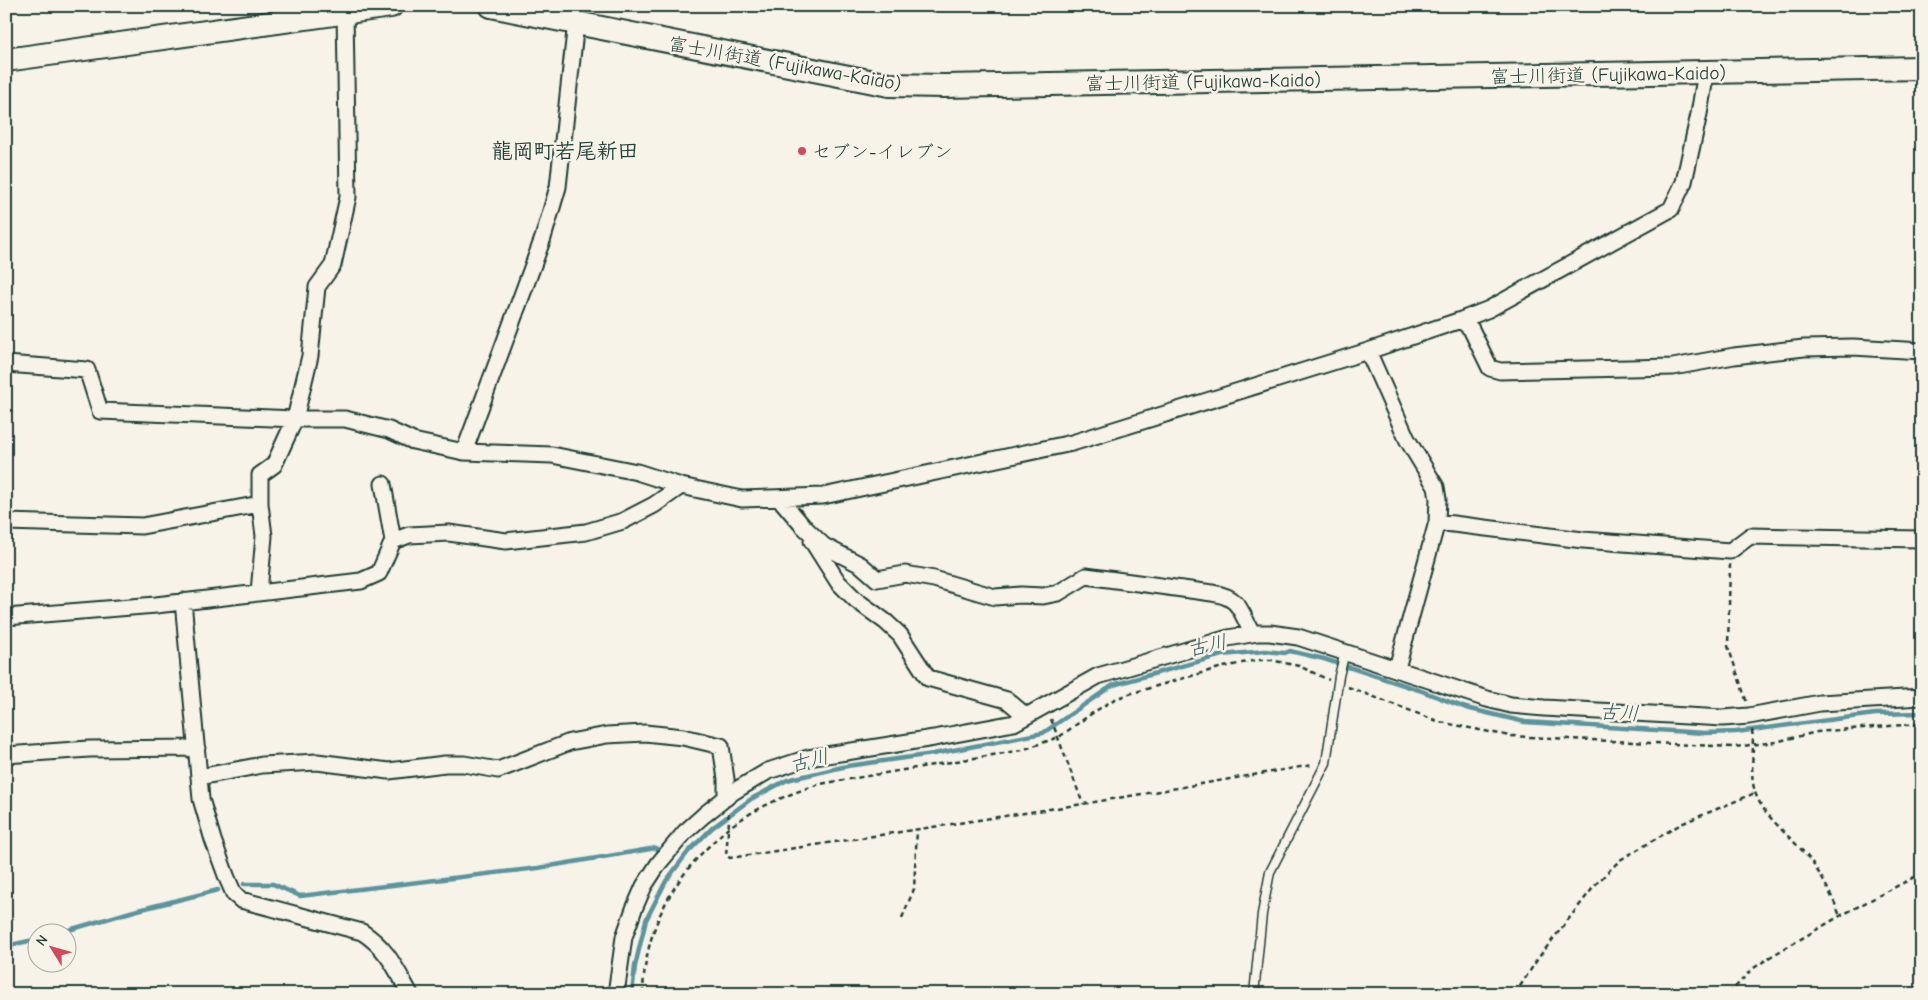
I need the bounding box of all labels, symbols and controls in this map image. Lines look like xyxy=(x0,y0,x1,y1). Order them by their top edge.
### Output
street label: 富士川街道 (Fujikawa-Kaido) xyxy=(667,33,903,95)
street label: 富士川街道 (Fujikawa-Kaido) xyxy=(1490,62,1726,88)
street label: 富士川街道 (Fujikawa-Kaido) xyxy=(1085,69,1321,95)
district label: 龍岡町若尾新田 xyxy=(492,139,639,163)
place label: セブン-イレブン xyxy=(812,141,953,163)
marker: セブン-イレブン xyxy=(796,145,808,157)
water label: 古川 xyxy=(1185,630,1229,661)
water label: 古川 xyxy=(1598,700,1640,725)
water label: 古川 xyxy=(787,744,831,776)
north arrow xyxy=(28,922,78,972)
text: N xyxy=(32,932,52,949)

